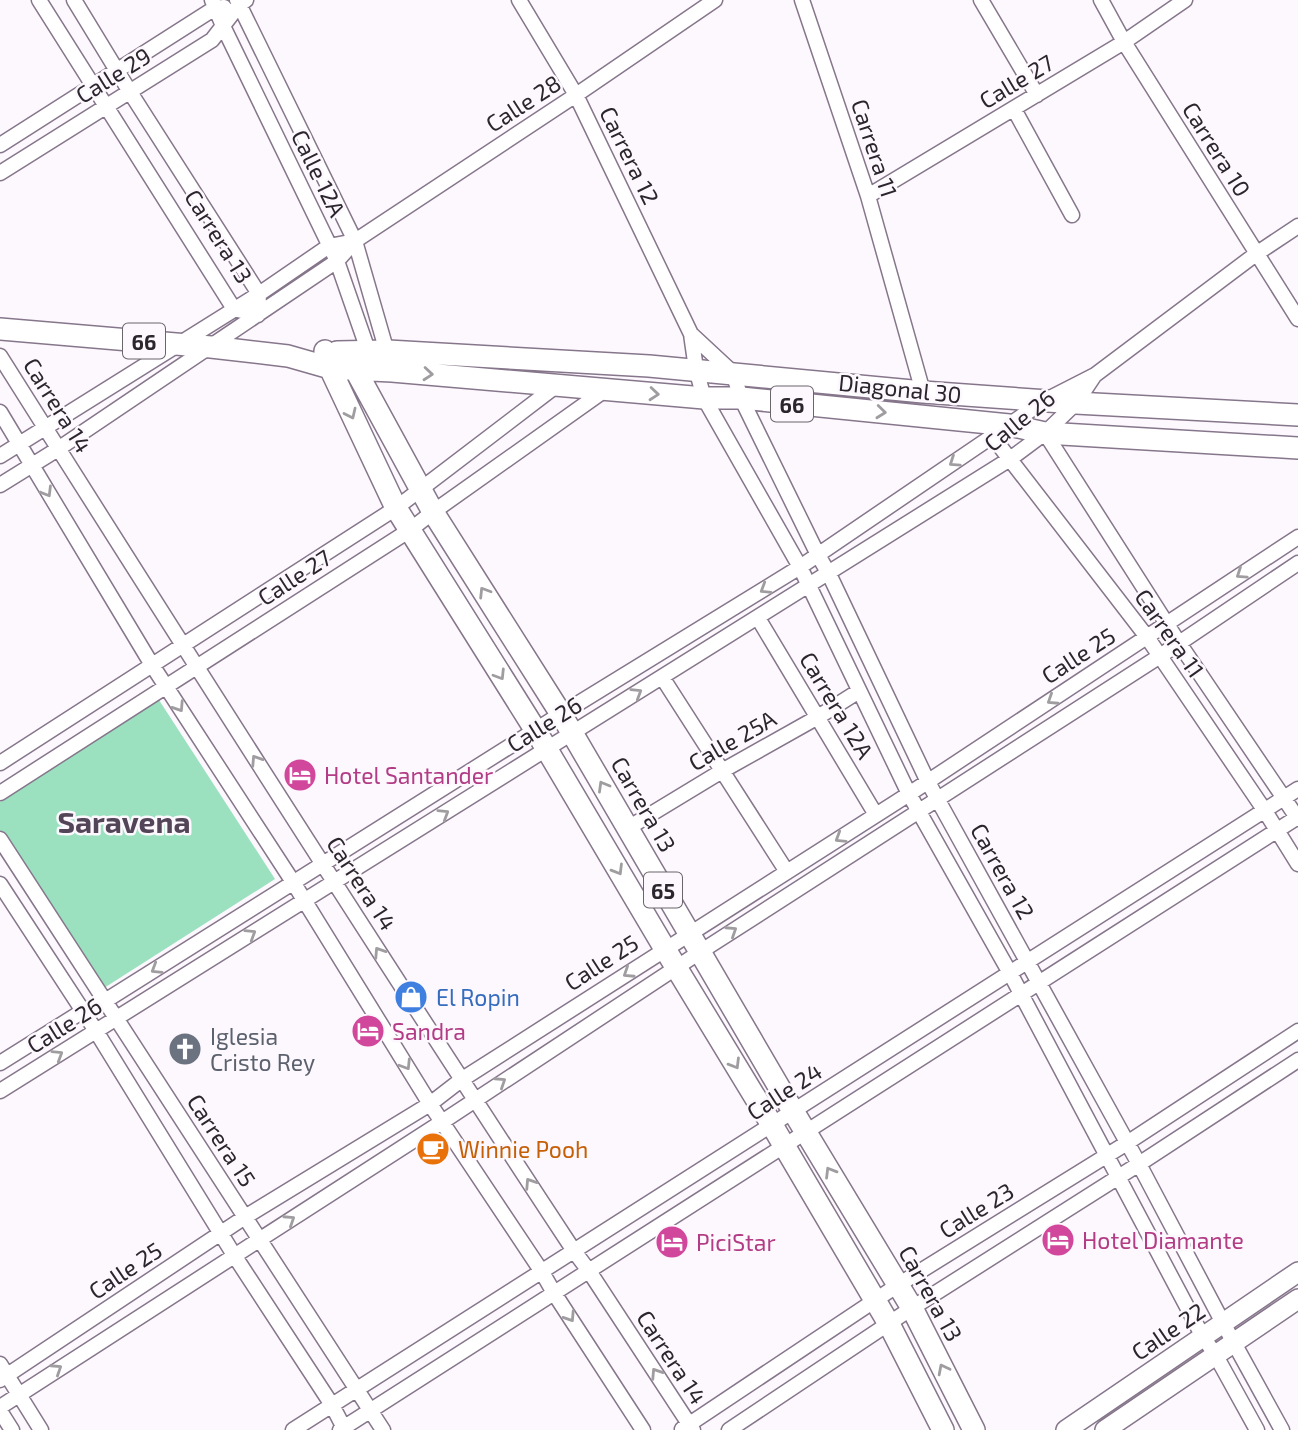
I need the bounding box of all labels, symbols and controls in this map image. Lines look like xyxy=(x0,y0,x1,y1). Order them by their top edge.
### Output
street label: Calle 29 xyxy=(70,41,156,109)
street label: Calle 27 xyxy=(974,48,1058,114)
street label: Calle 28 xyxy=(480,68,566,138)
street label: Carrera 11 xyxy=(846,95,904,201)
street label: Carrera 10 xyxy=(1177,97,1257,201)
street label: Carrera 12 xyxy=(594,102,666,208)
street label: Calle 12A xyxy=(286,125,352,222)
street label: Carrera 13 xyxy=(179,184,259,288)
road number: 66 xyxy=(123,324,165,358)
street label: Carrera 14 xyxy=(18,352,98,458)
one-way arrow xyxy=(422,366,433,381)
street label: Diagonal 30 xyxy=(837,368,963,408)
street label: Calle 26 xyxy=(978,383,1060,457)
one-way arrow xyxy=(649,386,660,401)
road number: 66 xyxy=(771,386,813,422)
one-way arrow xyxy=(876,404,887,419)
one-way arrow xyxy=(343,407,357,419)
one-way arrow xyxy=(949,454,962,466)
one-way arrow xyxy=(39,485,52,498)
street label: Calle 27 xyxy=(252,543,336,611)
one-way arrow xyxy=(1236,566,1249,579)
one-way arrow xyxy=(759,580,772,593)
street label: Carrera 11 xyxy=(1129,583,1211,683)
one-way arrow xyxy=(479,587,492,600)
street label: Calle 25 xyxy=(1036,621,1120,689)
street label: Carrera 12A xyxy=(794,647,880,764)
one-way arrow xyxy=(492,667,505,680)
one-way arrow xyxy=(629,689,642,702)
street label: Calle 26 xyxy=(501,690,587,758)
one-way arrow xyxy=(1046,692,1059,705)
one-way arrow xyxy=(171,699,183,712)
street label: Calle 25A xyxy=(683,703,781,776)
street label: Carrera 13 xyxy=(606,751,682,857)
one-way arrow xyxy=(251,755,264,768)
hotel icon: Hotel Santander xyxy=(281,756,319,794)
place label: Hotel Santander xyxy=(324,761,493,789)
one-way arrow xyxy=(598,780,611,793)
district label: Saravena xyxy=(57,803,191,839)
one-way arrow xyxy=(436,809,449,822)
street label: Carrera 12 xyxy=(965,818,1041,924)
one-way arrow xyxy=(835,829,848,842)
street label: Carrera 14 xyxy=(321,831,403,935)
one-way arrow xyxy=(609,862,622,875)
road number: 65 xyxy=(644,872,682,908)
one-way arrow xyxy=(725,927,738,940)
street label: Calle 25 xyxy=(559,928,643,996)
one-way arrow xyxy=(243,930,256,943)
one-way arrow xyxy=(374,946,387,959)
one-way arrow xyxy=(151,960,164,973)
one-way arrow xyxy=(622,964,635,977)
shop icon: El Ropin xyxy=(392,978,430,1016)
place label: El Ropin xyxy=(436,983,520,1011)
street label: Calle 26 xyxy=(21,991,107,1059)
hotel icon: Sandra xyxy=(349,1012,387,1050)
place label: Sandra xyxy=(392,1017,466,1045)
place label: Iglesia Cristo Rey xyxy=(210,1022,315,1076)
church icon: Iglesia Cristo Rey xyxy=(166,1030,204,1068)
one-way arrow xyxy=(50,1050,63,1063)
street label: Calle 24 xyxy=(741,1056,827,1126)
one-way arrow xyxy=(397,1057,410,1070)
one-way arrow xyxy=(727,1057,740,1070)
one-way arrow xyxy=(493,1077,506,1090)
street label: Carrera 15 xyxy=(182,1088,262,1192)
cafe icon: Winnie Pooh xyxy=(414,1130,452,1168)
place label: Winnie Pooh xyxy=(458,1135,588,1163)
one-way arrow xyxy=(825,1166,838,1179)
street label: Calle 23 xyxy=(934,1176,1018,1244)
one-way arrow xyxy=(525,1178,538,1191)
one-way arrow xyxy=(282,1215,295,1228)
hotel icon: Hotel Diamante xyxy=(1039,1221,1077,1259)
hotel icon: PiciStar xyxy=(653,1223,691,1261)
place label: Hotel Diamante xyxy=(1082,1226,1244,1254)
place label: PiciStar xyxy=(696,1228,776,1256)
street label: Calle 25 xyxy=(83,1235,167,1305)
street label: Carrera 13 xyxy=(893,1240,969,1346)
street label: Calle 22 xyxy=(1126,1296,1210,1366)
street label: Carrera 14 xyxy=(631,1305,713,1409)
one-way arrow xyxy=(561,1309,574,1322)
one-way arrow xyxy=(938,1364,952,1376)
one-way arrow xyxy=(49,1365,62,1378)
one-way arrow xyxy=(651,1368,664,1381)

